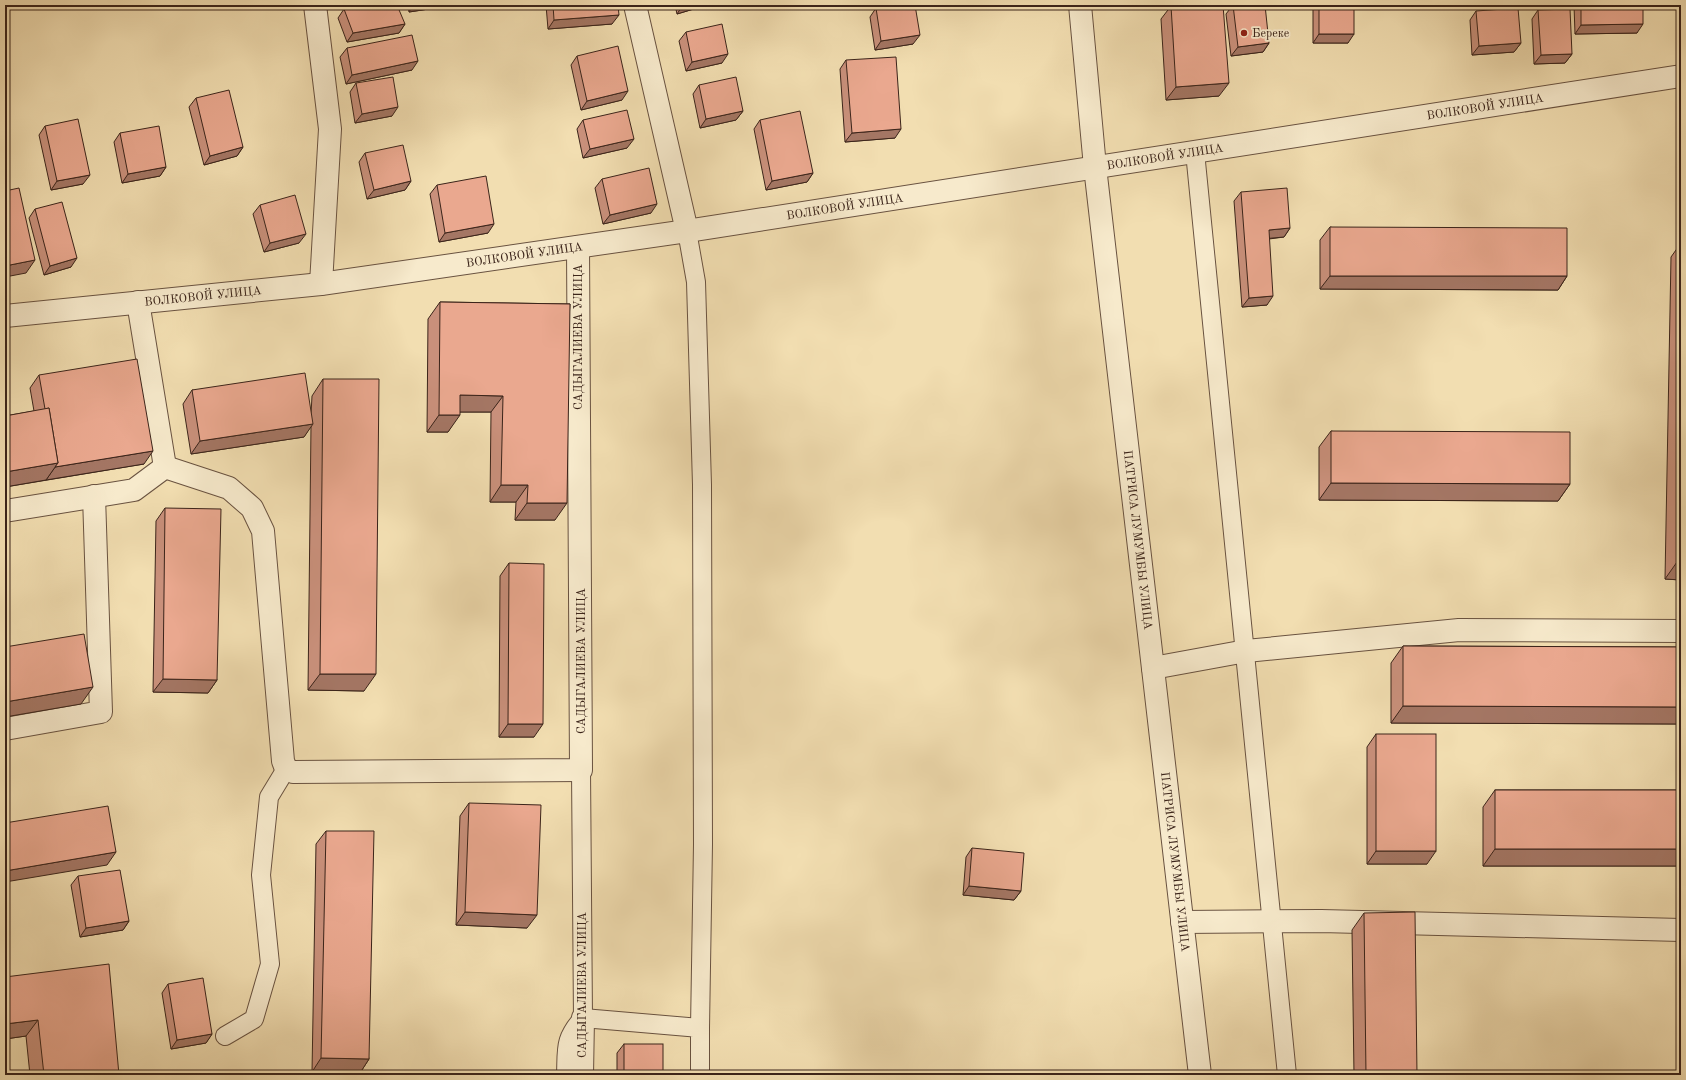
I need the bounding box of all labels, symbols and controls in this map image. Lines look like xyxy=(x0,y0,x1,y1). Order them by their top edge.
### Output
marker: Береке xyxy=(1239,28,1249,38)
place label: Береке xyxy=(1252,28,1290,40)
street label: ВОЛКОВОЙ УЛИЦА xyxy=(1426,93,1544,123)
street label: ВОЛКОВОЙ УЛИЦА xyxy=(1106,142,1224,172)
street label: ВОЛКОВОЙ УЛИЦА xyxy=(786,192,904,222)
street label: ВОЛКОВОЙ УЛИЦА xyxy=(465,241,584,270)
street label: САДЫГАЛИЕВА УЛИЦА xyxy=(573,264,585,410)
street label: ВОЛКОВОЙ УЛИЦА xyxy=(144,285,262,309)
street label: ПАТРИСА ЛУМУМБЫ УЛИЦА xyxy=(1121,449,1153,631)
street label: САДЫГАЛИЕВА УЛИЦА xyxy=(576,588,588,734)
street label: ПАТРИСА ЛУМУМБЫ УЛИЦА xyxy=(1158,771,1191,952)
street label: САДЫГАЛИЕВА УЛИЦА xyxy=(577,912,589,1058)

